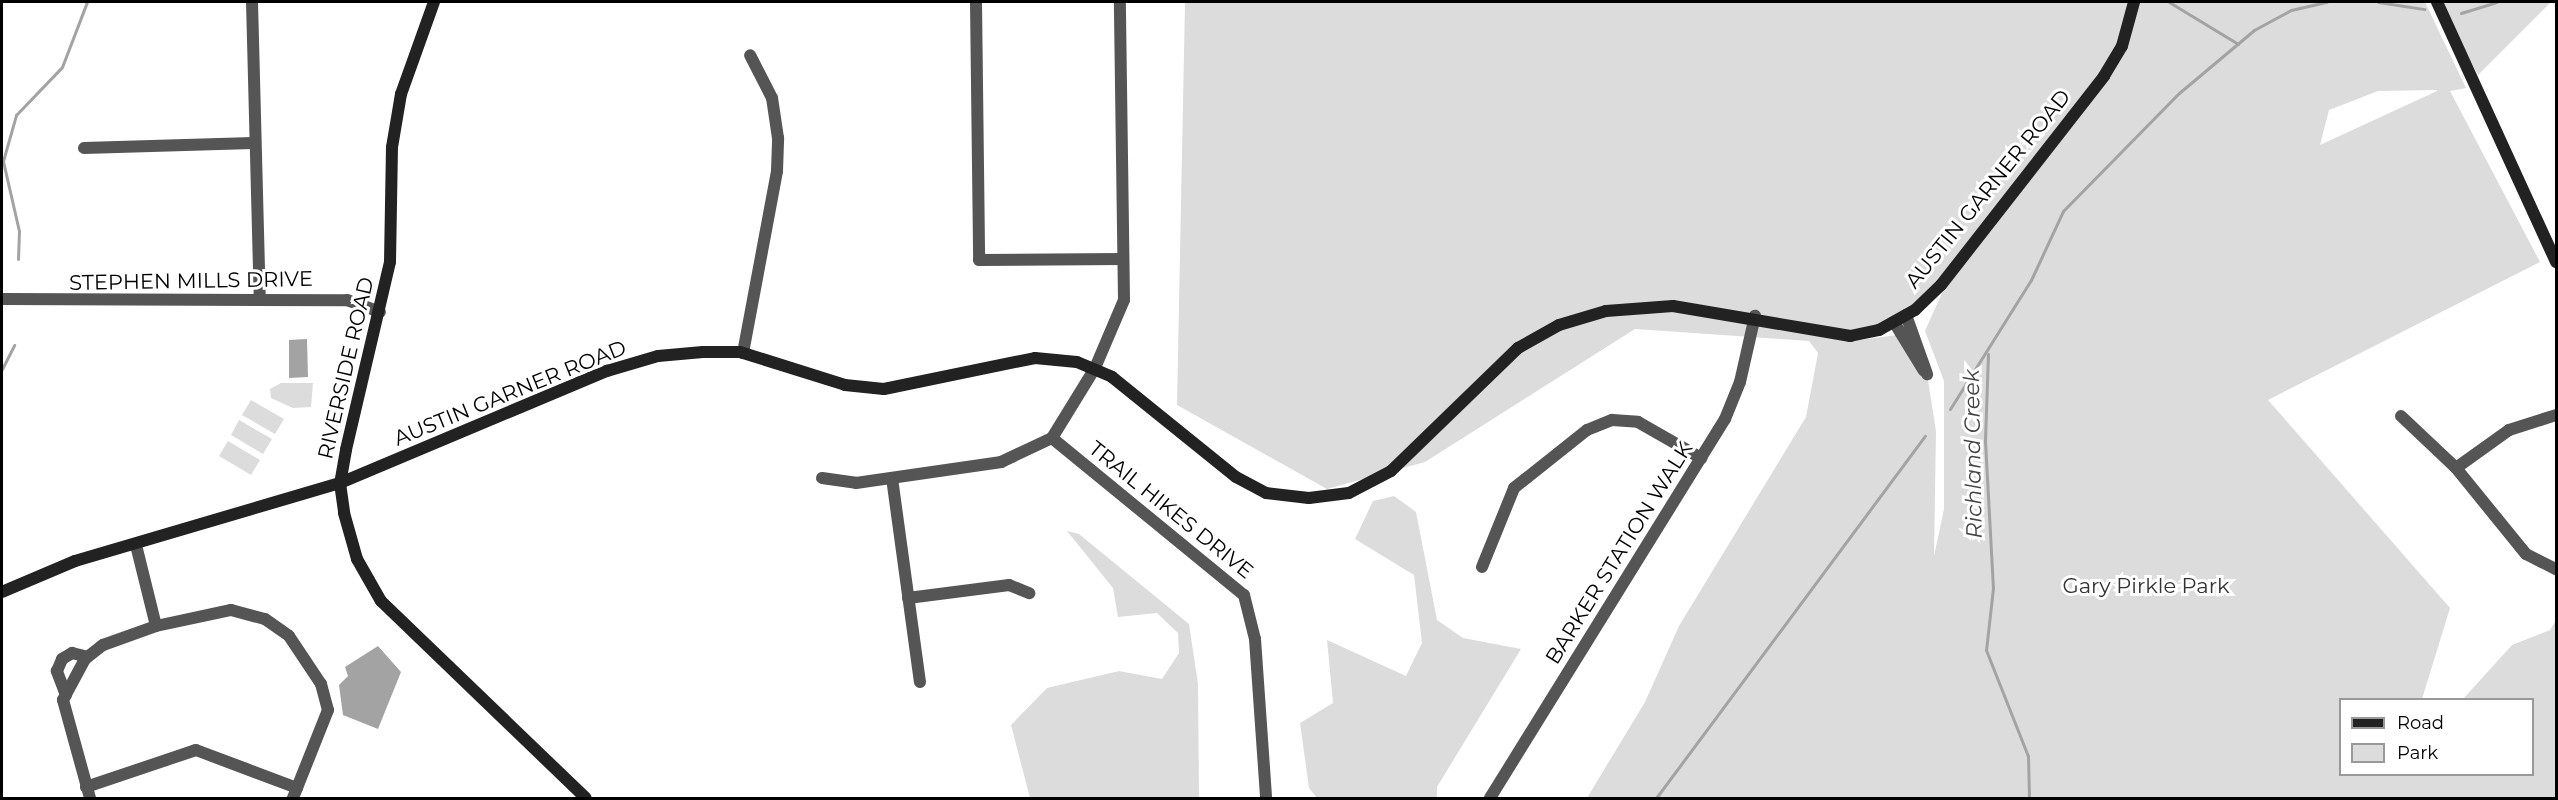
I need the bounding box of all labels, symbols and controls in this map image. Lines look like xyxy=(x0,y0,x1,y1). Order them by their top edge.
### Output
street label: AUSTIN GARNER ROAD xyxy=(1900,85,2076,293)
street label: STEPHEN MILLS DRIVE xyxy=(69,266,313,296)
street label: RIVERSIDE ROAD xyxy=(313,275,379,461)
street label: AUSTIN GARNER ROAD xyxy=(390,335,630,451)
water label: Richland Creek xyxy=(1958,369,1988,539)
street label: TRAIL HIKES DRIVE xyxy=(1084,436,1258,584)
street label: BARKER STATION WALK xyxy=(1540,437,1698,669)
park label: Gary Pirkle Park xyxy=(2062,573,2230,599)
legend xyxy=(2339,698,2534,776)
text: Road xyxy=(2397,712,2444,734)
text: Park xyxy=(2397,742,2438,764)

